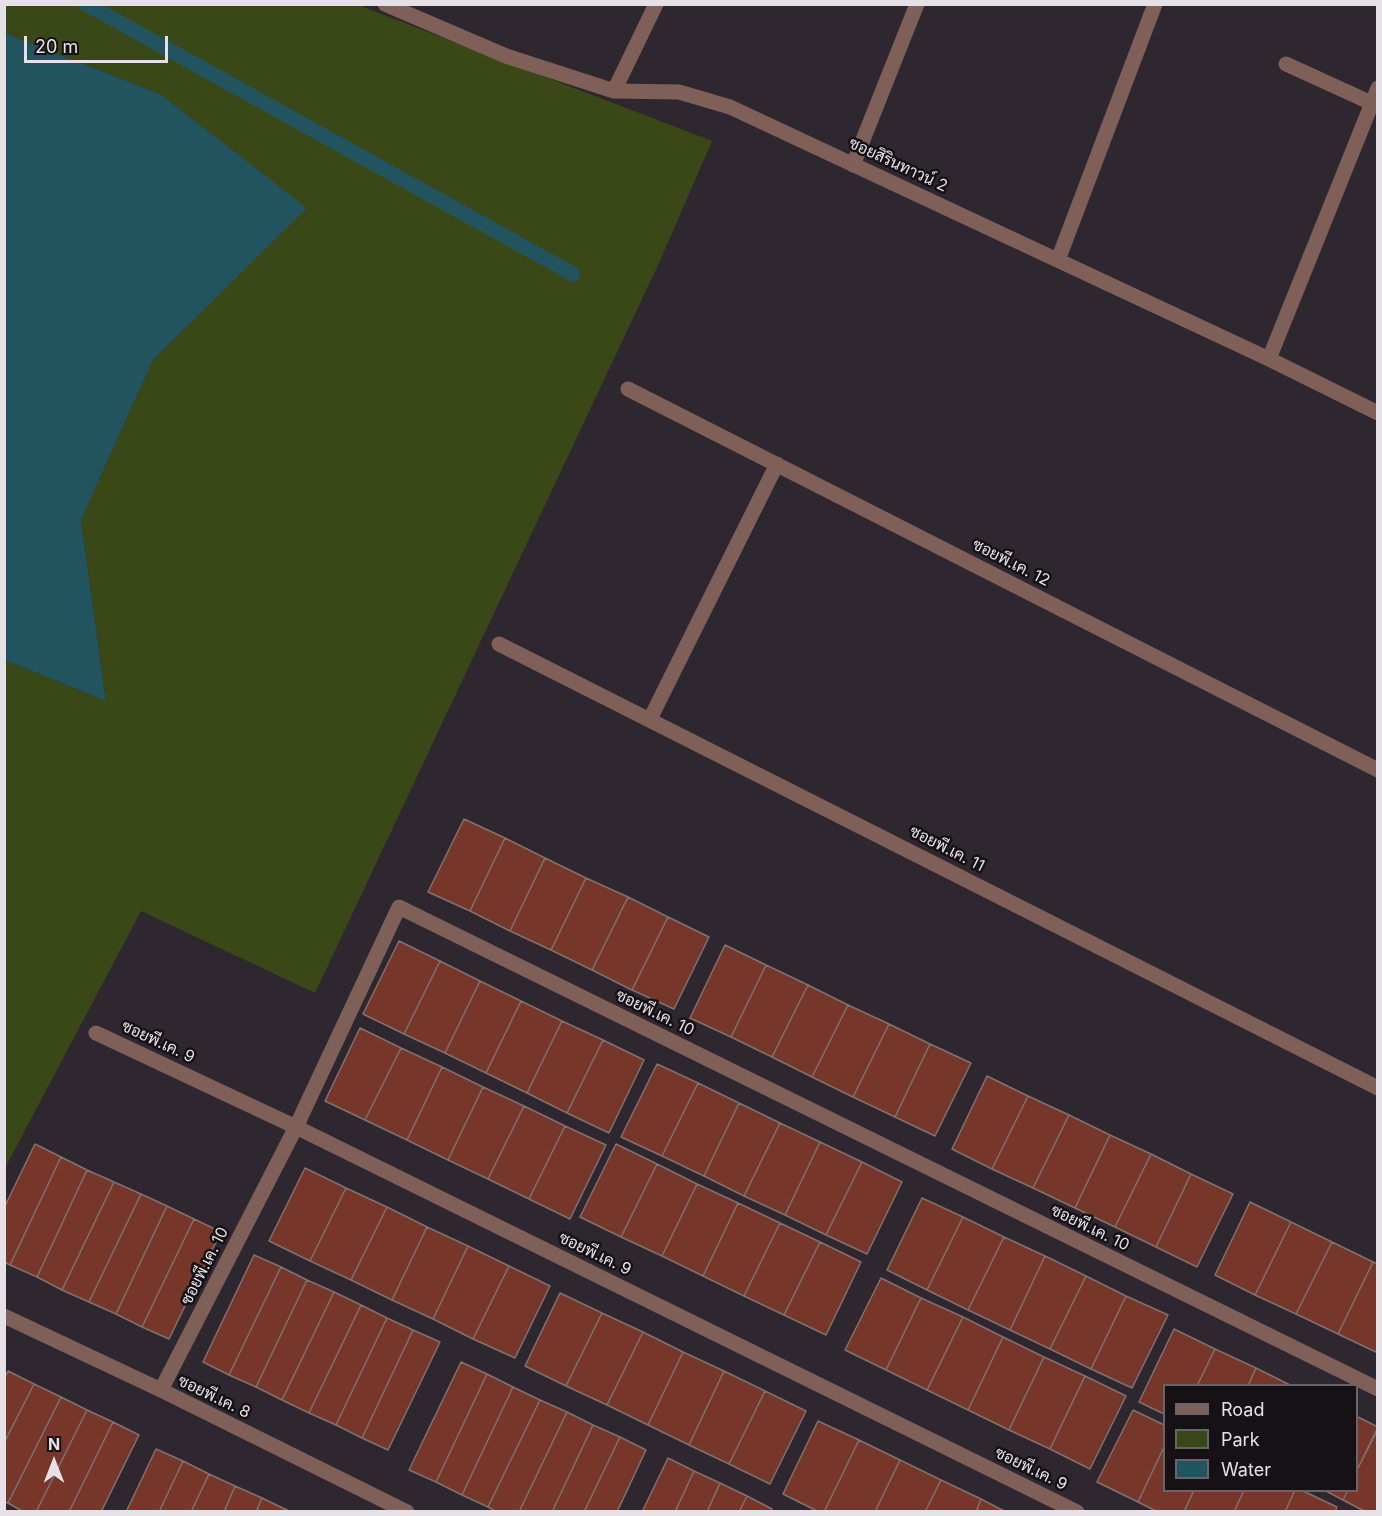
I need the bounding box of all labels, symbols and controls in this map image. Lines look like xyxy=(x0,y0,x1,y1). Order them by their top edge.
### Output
scale bar xyxy=(27,24,171,62)
text: 20 m xyxy=(35,36,78,57)
street label: ซอยสิรินทาวน์ 2 xyxy=(846,134,950,196)
street label: ซอยพี.เค. 12 xyxy=(969,535,1053,591)
street label: ซอยพี.เค. 11 xyxy=(906,822,988,876)
street label: ซอยพี.เค. 10 xyxy=(613,986,697,1040)
street label: ซอยพี.เค. 9 xyxy=(119,1017,197,1067)
street label: ซอยพี.เค. 10 xyxy=(1048,1201,1132,1255)
street label: ซอยพี.เค. 10 xyxy=(177,1224,233,1308)
street label: ซอยพี.เค. 9 xyxy=(556,1228,634,1280)
street label: ซอยพี.เค. 8 xyxy=(175,1371,253,1423)
legend xyxy=(1163,1384,1358,1492)
text: Road xyxy=(1221,1399,1264,1420)
text: Park xyxy=(1221,1429,1260,1450)
north arrow xyxy=(24,1432,84,1492)
text: N xyxy=(48,1434,60,1454)
street label: ซอยพี.เค. 9 xyxy=(992,1443,1070,1495)
text: Water xyxy=(1221,1459,1271,1480)

